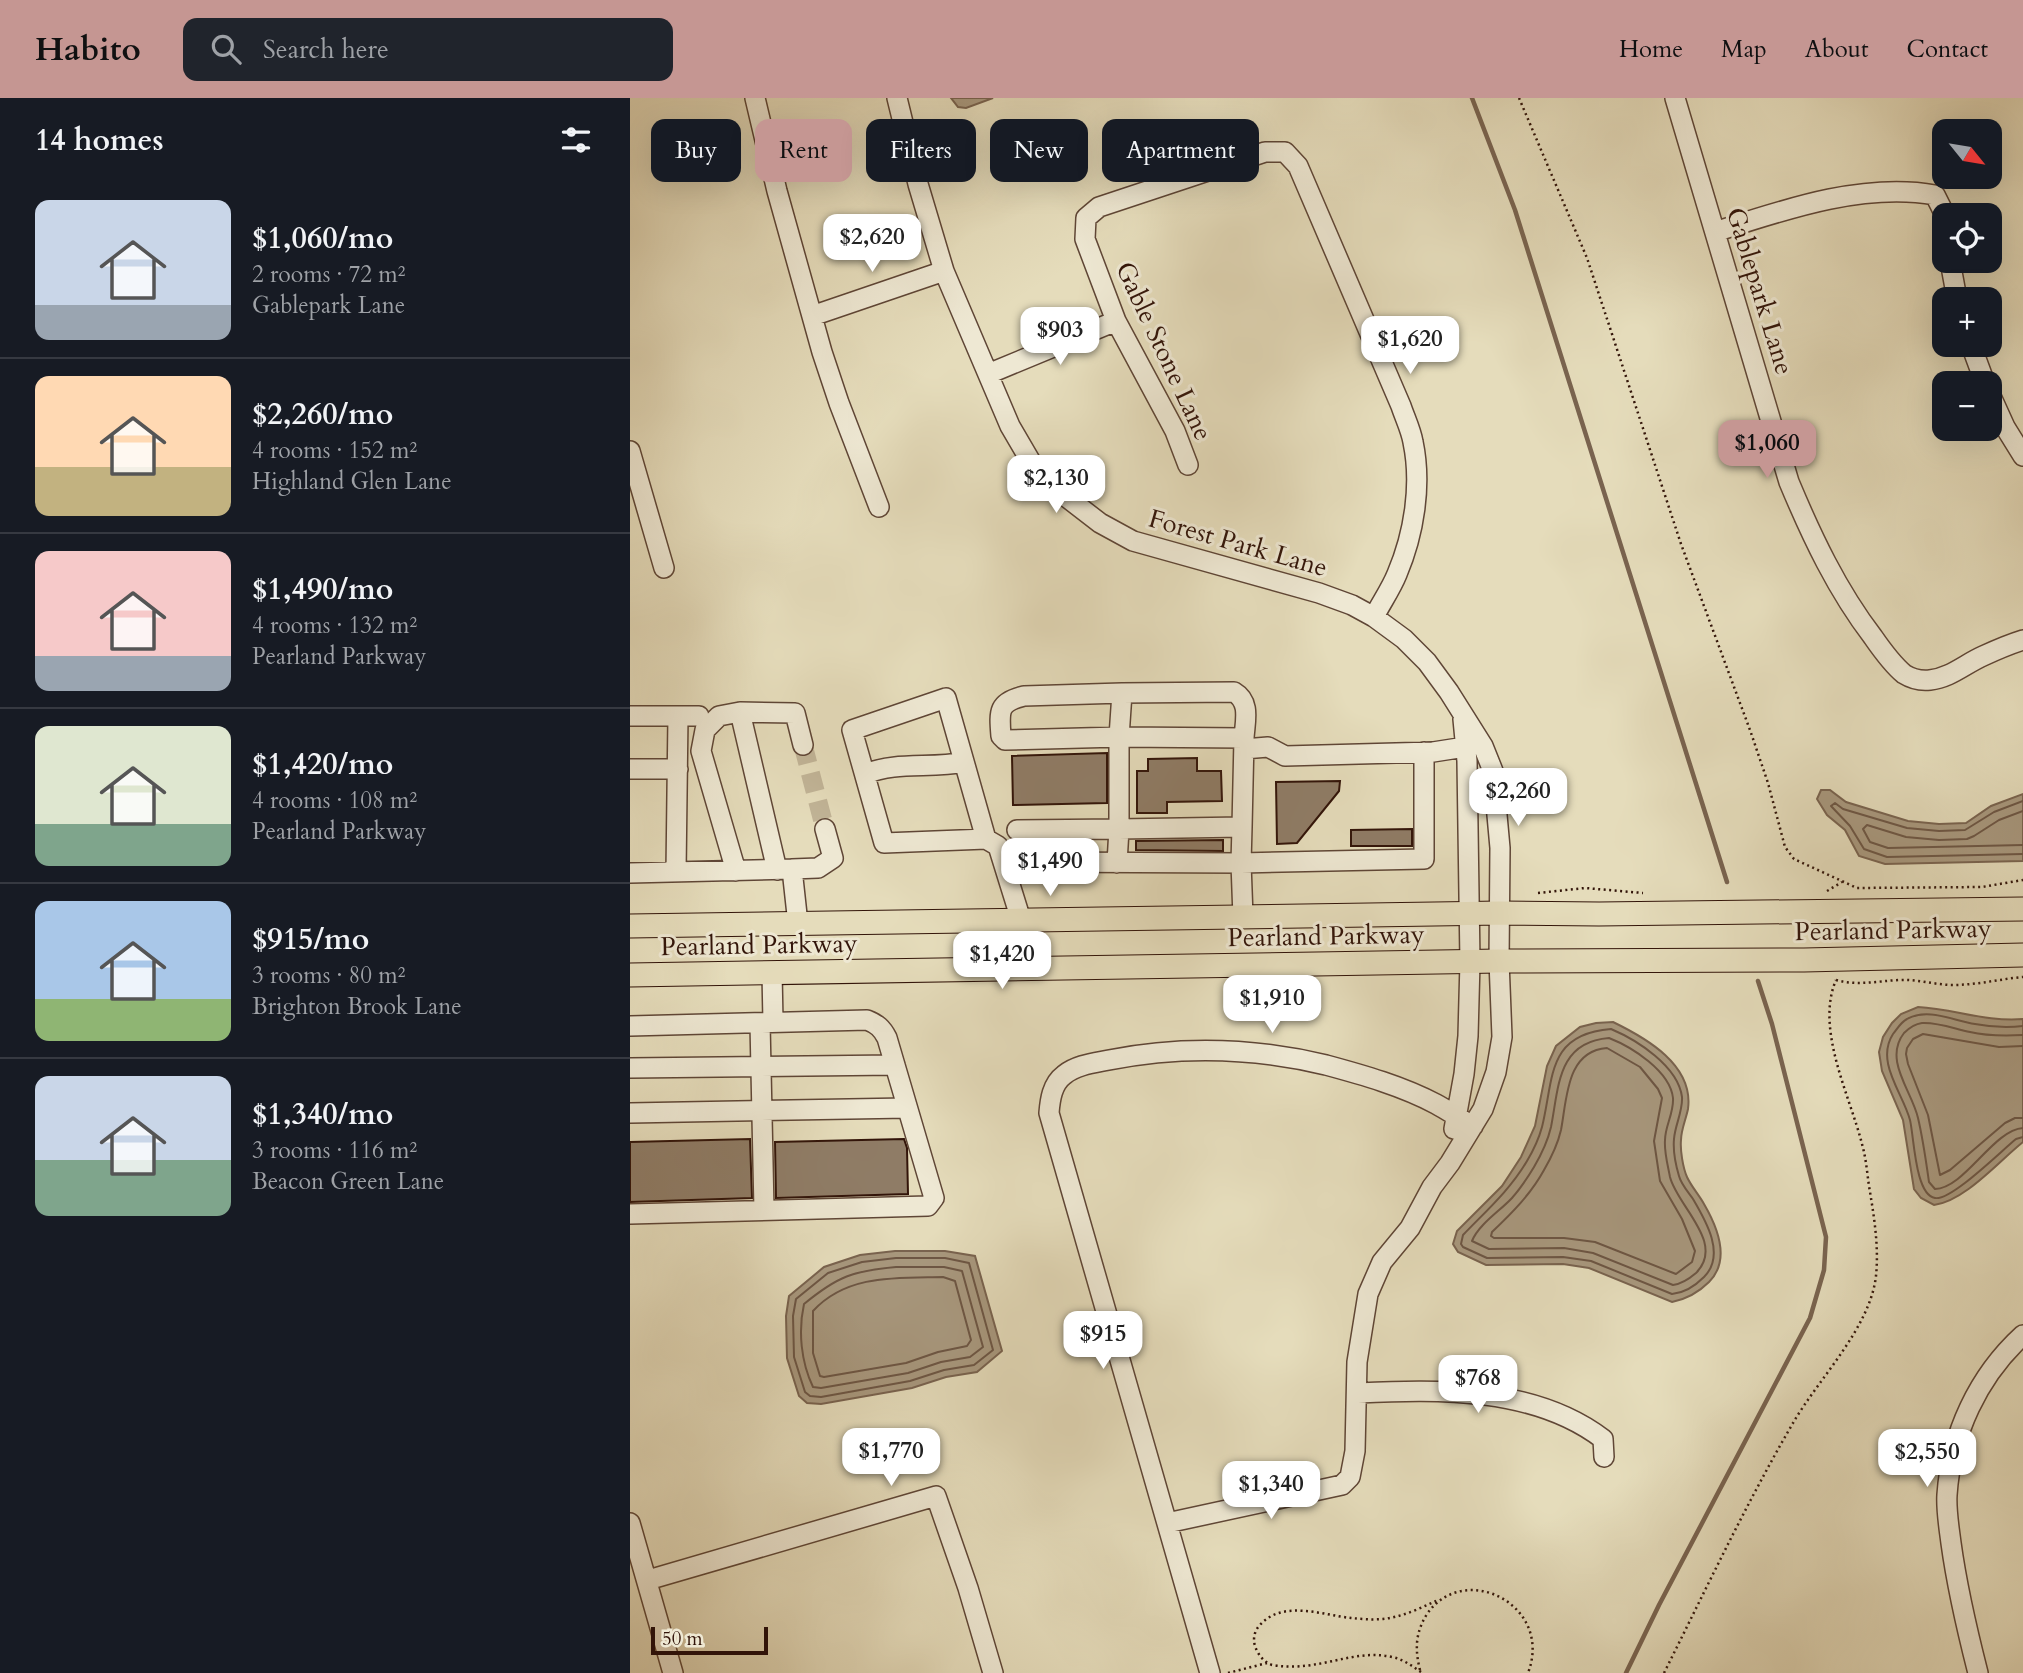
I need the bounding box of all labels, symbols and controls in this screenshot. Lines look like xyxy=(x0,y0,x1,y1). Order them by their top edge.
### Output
search box xyxy=(183,18,673,81)
text: Habito xyxy=(35,27,141,72)
icon: search xyxy=(207,30,245,68)
text: Search here xyxy=(263,32,389,67)
text: Home xyxy=(1619,33,1683,66)
text: Map xyxy=(1721,33,1767,66)
text: About xyxy=(1805,33,1869,66)
text: Contact xyxy=(1907,33,1988,66)
chip: Buy xyxy=(651,119,741,182)
chip: Rent xyxy=(755,119,852,182)
chip: Filters xyxy=(866,119,976,182)
chip: New xyxy=(990,119,1088,182)
chip: Apartment xyxy=(1102,119,1259,182)
north arrow xyxy=(1932,119,2002,189)
map controls xyxy=(1932,119,2002,441)
text: 14 homes xyxy=(35,120,164,161)
icon: filters xyxy=(557,121,595,159)
street label: Gablepark Lane xyxy=(1718,203,1802,379)
button: locate xyxy=(1932,203,2002,273)
pin: $2,620 xyxy=(815,214,929,274)
text: $1,060/mo xyxy=(252,218,393,259)
text: $2,620 xyxy=(839,221,905,252)
icon: home xyxy=(91,228,175,312)
street label: Gable Stone Lane xyxy=(1107,256,1221,446)
text: 2 rooms · 72 m² xyxy=(252,259,405,290)
button: + xyxy=(1932,287,2002,357)
text: Gablepark Lane xyxy=(252,290,405,321)
pin: $903 xyxy=(1019,308,1101,367)
text: $903 xyxy=(1036,314,1084,345)
pin: $1,620 xyxy=(1353,316,1467,376)
text: $1,620 xyxy=(1377,323,1443,354)
button: − xyxy=(1932,371,2002,441)
text: $2,260/mo xyxy=(252,394,393,435)
icon: home xyxy=(91,404,175,488)
pin: $1,060 xyxy=(1710,420,1824,480)
text: $1,060 xyxy=(1734,427,1800,458)
text: 4 rooms · 152 m² xyxy=(252,435,417,466)
pin: $2,130 xyxy=(999,456,1113,515)
text: $2,130 xyxy=(1023,462,1089,493)
text: Highland Glen Lane xyxy=(252,466,452,497)
street label: Forest Park Lane xyxy=(1144,501,1332,585)
text: $1,490/mo xyxy=(252,569,393,610)
icon: home xyxy=(91,579,175,663)
text: 4 rooms · 132 m² xyxy=(252,610,417,641)
text: Pearland Parkway xyxy=(252,641,426,672)
text: $1,420/mo xyxy=(252,744,393,785)
icon: home xyxy=(91,754,175,838)
pin: $2,260 xyxy=(1461,768,1575,828)
text: $2,260 xyxy=(1485,775,1551,806)
text: 4 rooms · 108 m² xyxy=(252,785,417,816)
text: Pearland Parkway xyxy=(252,816,426,847)
pin: $1,490 xyxy=(993,838,1107,898)
text: $1,490 xyxy=(1017,845,1083,876)
street label: Pearland Parkway xyxy=(1794,911,1992,949)
street label: Pearland Parkway xyxy=(1227,917,1425,955)
text: $915/mo xyxy=(252,919,369,960)
street label: Pearland Parkway xyxy=(660,926,858,964)
icon: home xyxy=(91,929,175,1013)
pin: $1,420 xyxy=(945,932,1059,991)
text: $1,420 xyxy=(969,938,1035,969)
text: 3 rooms · 80 m² xyxy=(252,960,405,991)
pin: $1,910 xyxy=(1215,976,1329,1035)
text: $1,910 xyxy=(1239,982,1305,1013)
text: Brighton Brook Lane xyxy=(252,991,462,1022)
text: $1,340/mo xyxy=(252,1094,393,1135)
icon: home xyxy=(91,1104,175,1188)
text: 3 rooms · 116 m² xyxy=(252,1135,417,1166)
text: Beacon Green Lane xyxy=(252,1166,444,1197)
pin: $915 xyxy=(1062,1312,1144,1371)
text: $915 xyxy=(1079,1318,1127,1349)
pin: $768 xyxy=(1437,1356,1519,1415)
text: $768 xyxy=(1454,1362,1502,1393)
pin: $1,770 xyxy=(834,1428,948,1488)
pin: $2,550 xyxy=(1870,1430,1984,1489)
text: $1,770 xyxy=(858,1435,924,1466)
text: $2,550 xyxy=(1894,1436,1960,1467)
pin: $1,340 xyxy=(1214,1462,1328,1521)
text: $1,340 xyxy=(1238,1468,1304,1499)
scale bar xyxy=(651,1624,768,1656)
text: 50 m xyxy=(662,1626,703,1652)

